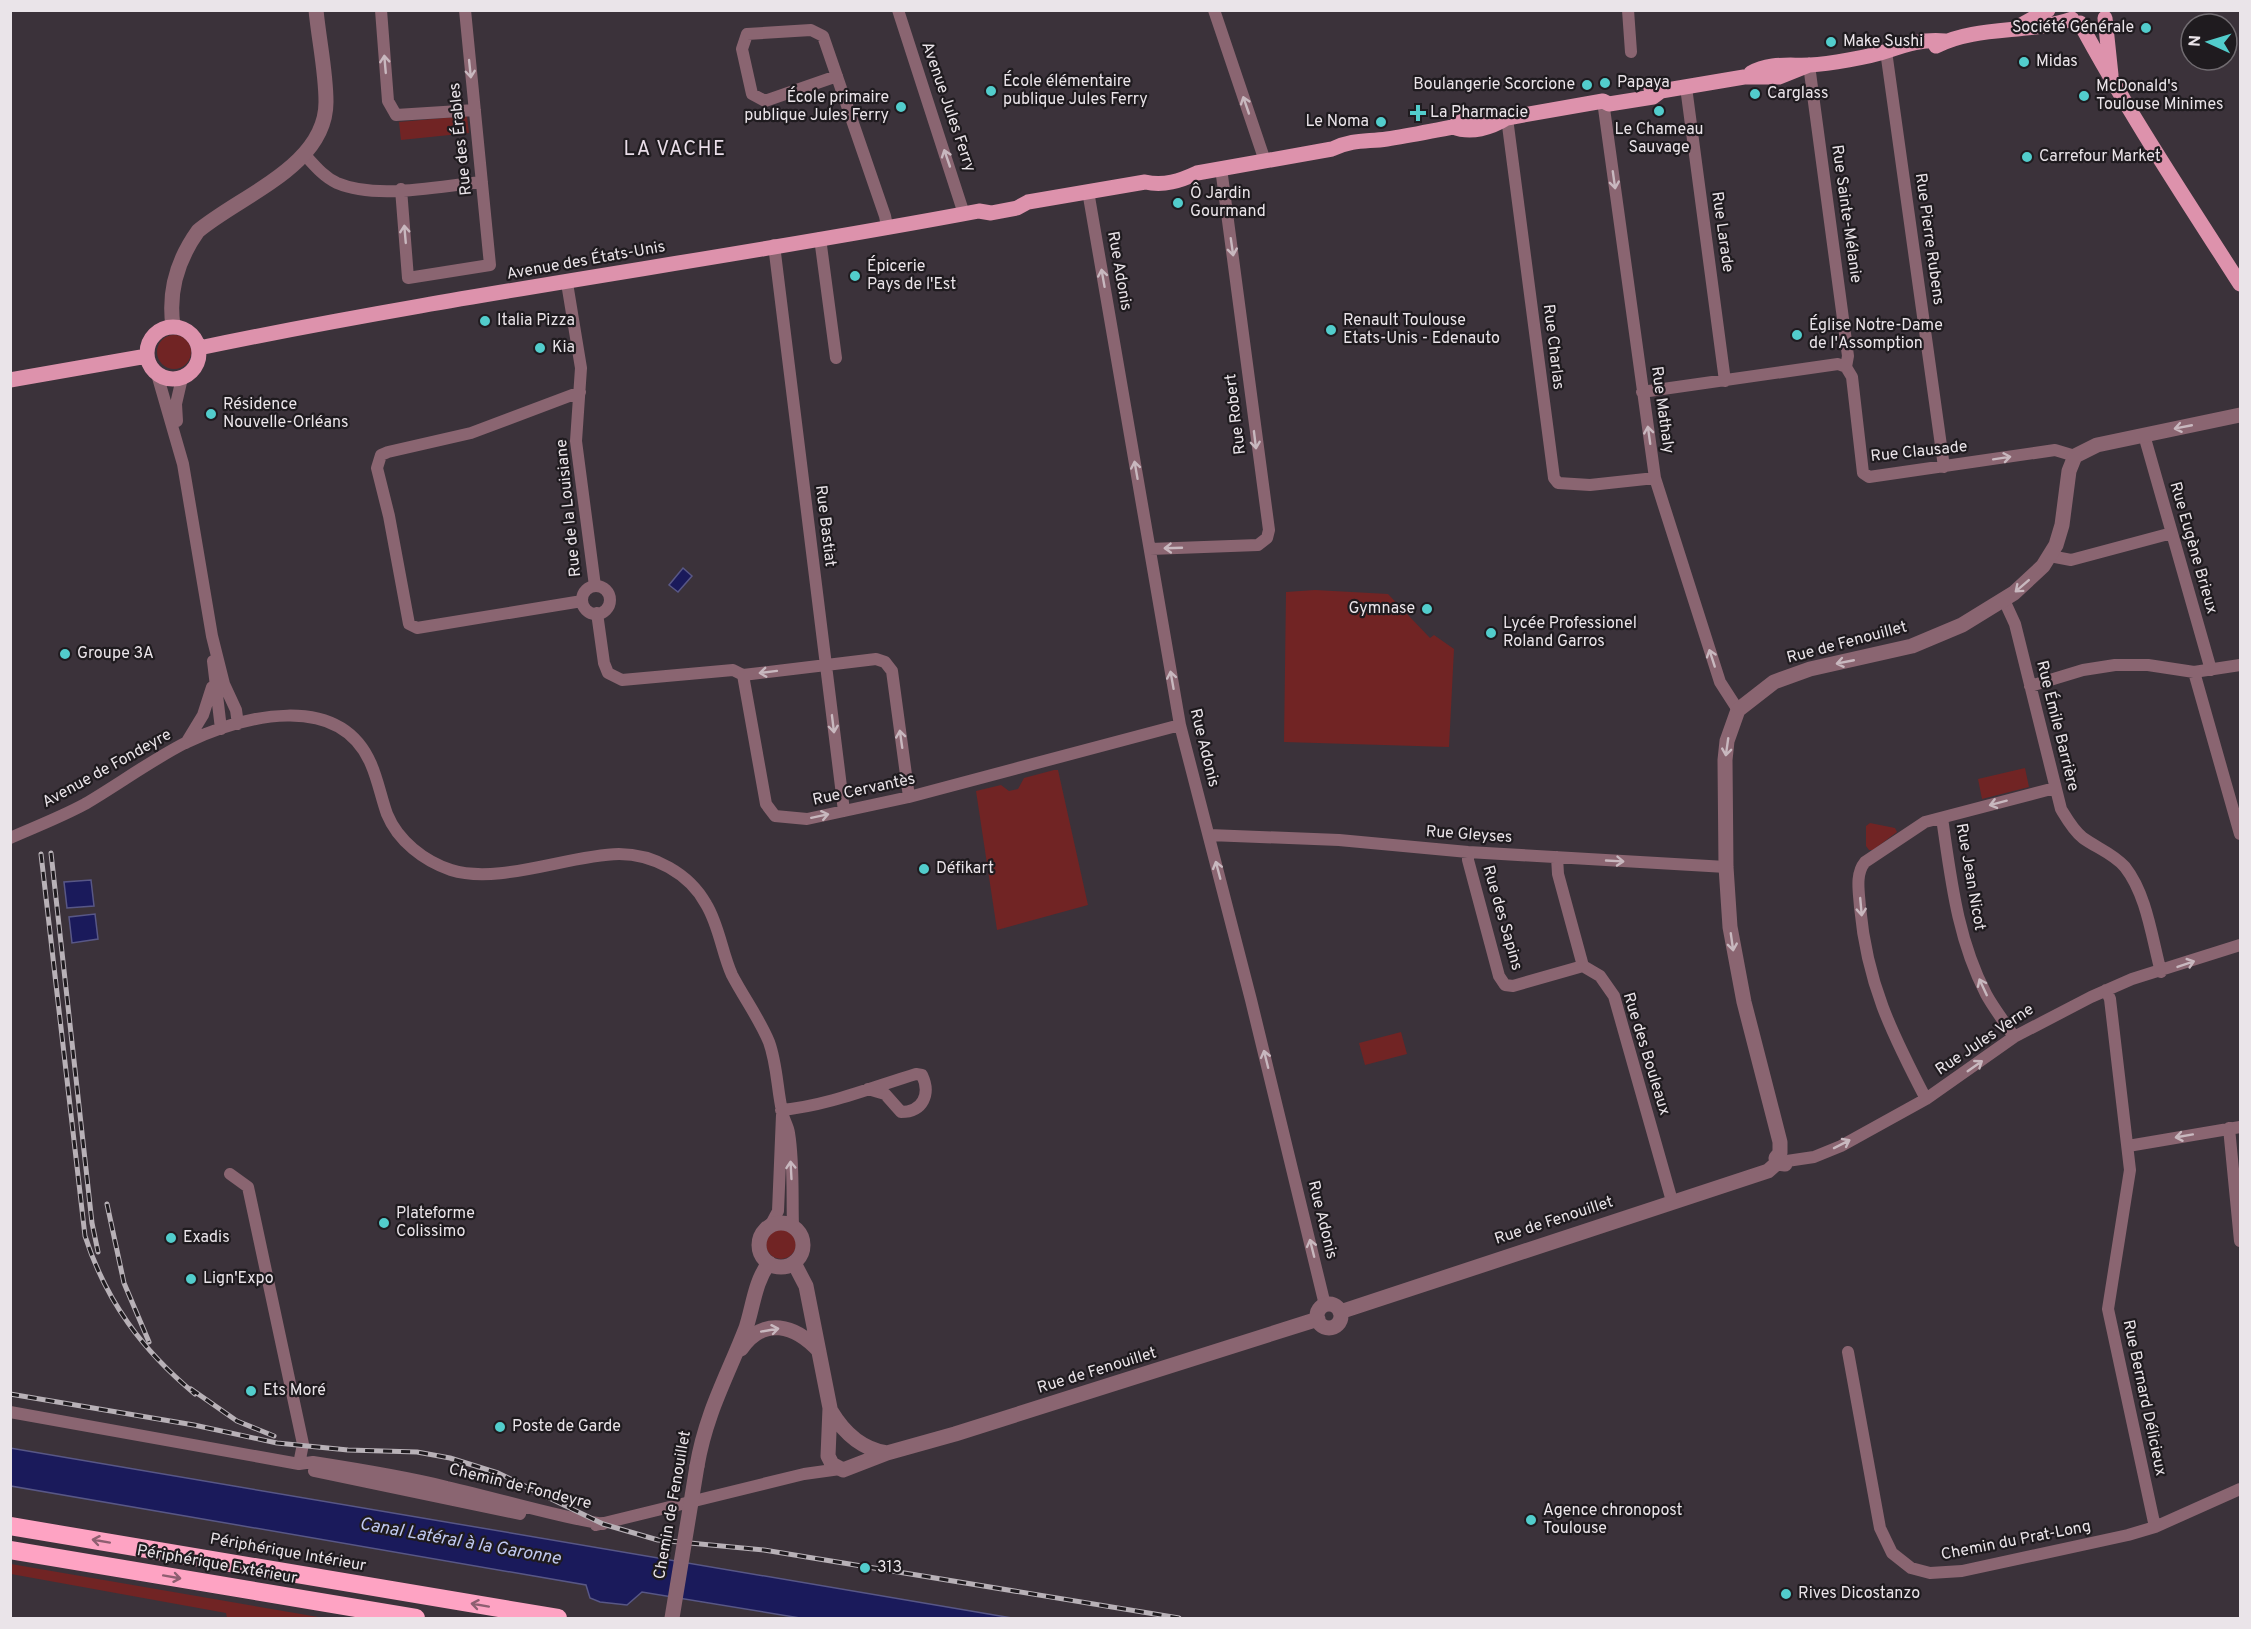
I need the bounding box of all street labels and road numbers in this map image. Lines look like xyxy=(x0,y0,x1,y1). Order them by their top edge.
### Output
street label: Avenue Jules Ferry xyxy=(916,39,980,175)
street label: Rue des Érables xyxy=(443,82,477,197)
street label: Rue Sainte-Mélanie xyxy=(1826,144,1866,284)
street label: Rue Pierre Rubens xyxy=(1910,172,1948,306)
street label: Rue Larade xyxy=(1706,190,1738,274)
street label: Rue Adonis xyxy=(1102,230,1136,312)
street label: Avenue des États-Unis xyxy=(505,235,667,285)
street label: Rue Charlas xyxy=(1538,303,1568,391)
street label: Rue Mathaly xyxy=(1646,365,1678,455)
street label: Rue Robert xyxy=(1221,372,1251,456)
street label: Rue Clausade xyxy=(1870,437,1968,467)
street label: Rue de la Louisiane xyxy=(552,438,586,578)
street label: Rue Eugène Brieux xyxy=(2165,480,2221,616)
street label: Rue Bastiat xyxy=(810,484,840,568)
street label: Rue de Fenouillet xyxy=(1785,617,1909,669)
street label: Rue Émile Barrière xyxy=(2031,658,2085,793)
street label: Rue Adonis xyxy=(1185,707,1223,789)
street label: Avenue de Fondeyre xyxy=(39,725,175,813)
street label: Rue Cervantès xyxy=(811,769,917,811)
street label: Rue Gleyses xyxy=(1425,822,1513,848)
street label: Rue Jean Nicot xyxy=(1951,822,1989,932)
street label: Rue des Sapins xyxy=(1477,863,1527,973)
street label: Rue des Bouleaux xyxy=(1618,990,1674,1118)
street label: Rue Jules Verne xyxy=(1932,1000,2038,1080)
street label: Rue Adonis xyxy=(1303,1179,1341,1261)
street label: Rue de Fenouillet xyxy=(1492,1192,1616,1250)
street label: Rue Bernard Délicieux xyxy=(2118,1318,2170,1478)
street label: Rue de Fenouillet xyxy=(1035,1343,1159,1399)
street label: Chemin de Fenouillet xyxy=(650,1429,696,1581)
street label: Chemin de Fondeyre xyxy=(447,1460,593,1514)
street label: Chemin du Prat-Long xyxy=(1939,1517,2093,1565)
street label: Périphérique Intérieur xyxy=(208,1529,368,1577)
street label: Périphérique Extérieur xyxy=(135,1541,299,1589)

